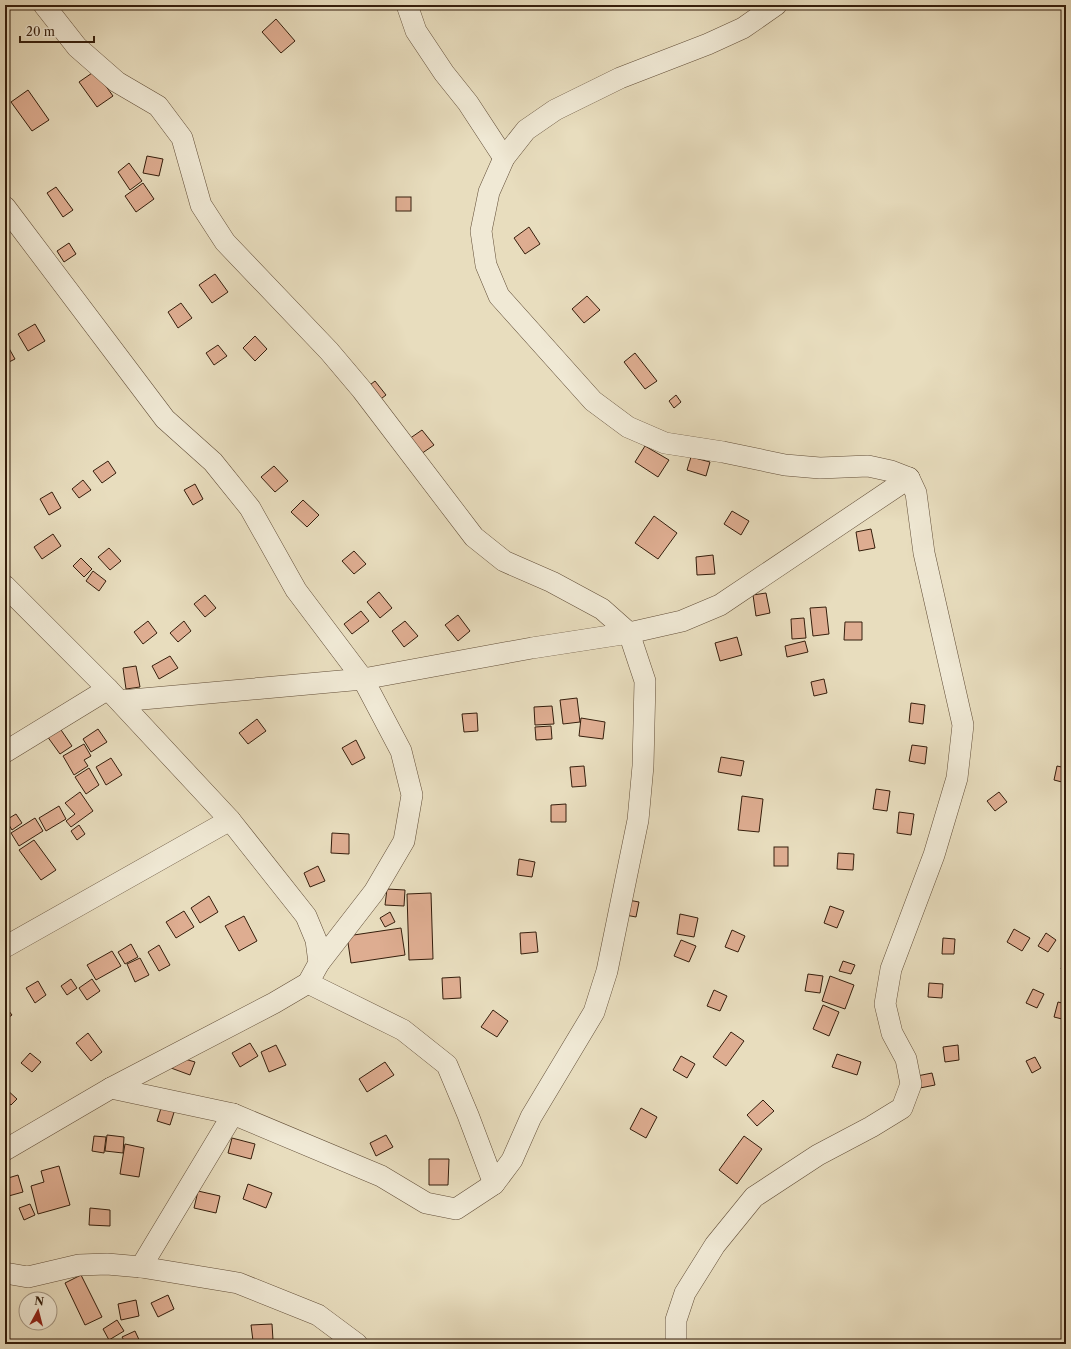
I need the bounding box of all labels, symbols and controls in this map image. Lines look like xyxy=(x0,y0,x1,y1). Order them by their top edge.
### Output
scale bar xyxy=(20,18,94,44)
text: 20 m xyxy=(26,24,55,39)
north arrow xyxy=(18,1291,58,1331)
text: N xyxy=(34,1294,45,1309)

